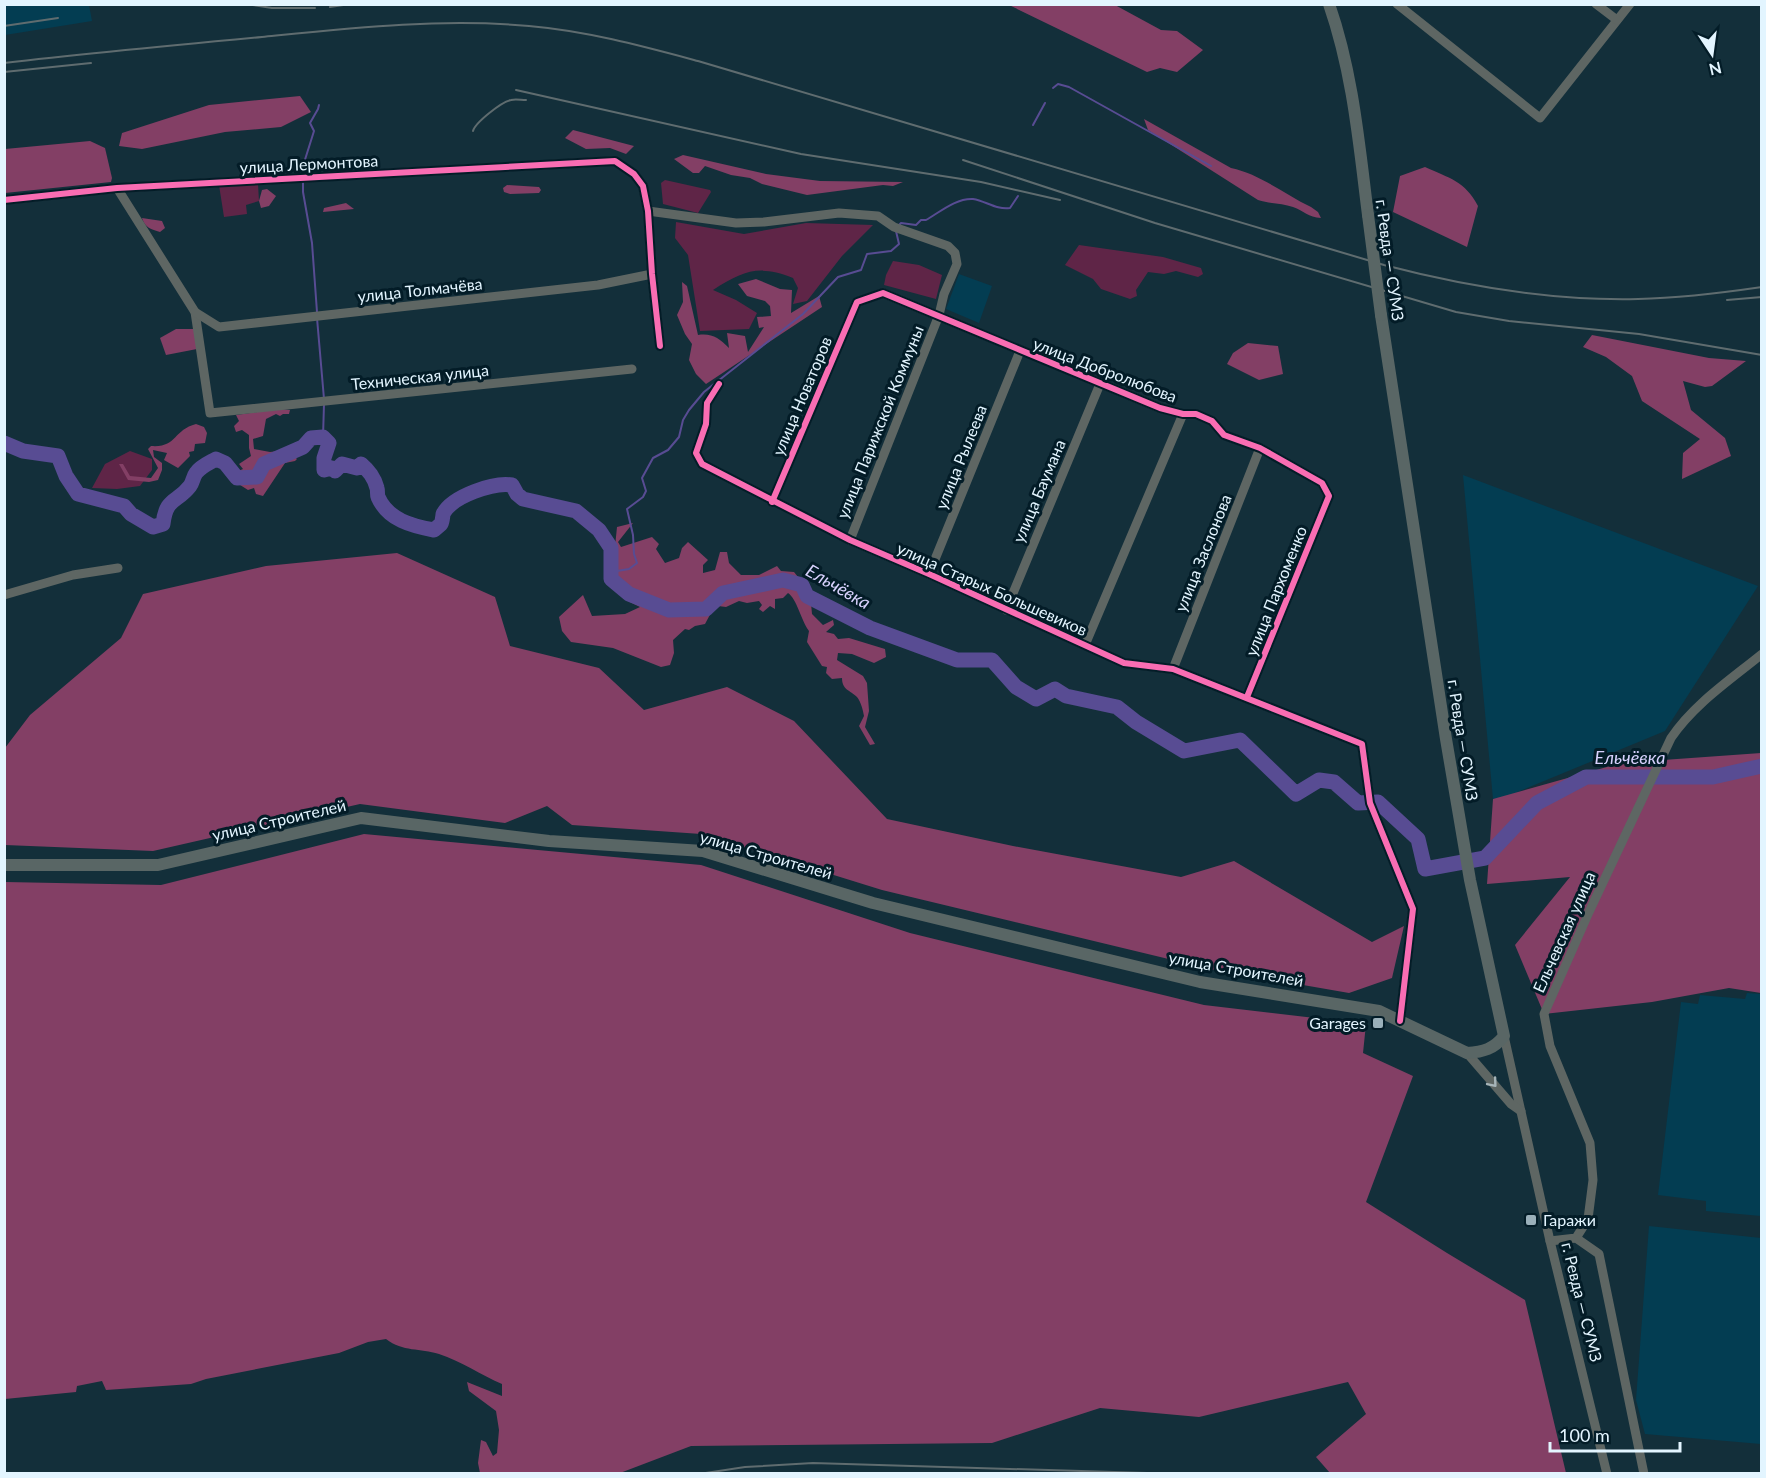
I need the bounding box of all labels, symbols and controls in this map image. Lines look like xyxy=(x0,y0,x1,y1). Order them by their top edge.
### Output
north arrow xyxy=(1682,24,1742,84)
text: N xyxy=(1707,58,1724,80)
street label: улица Лермонтова xyxy=(239,150,379,177)
street label: г. Ревда — СУМЗ xyxy=(1373,198,1408,322)
street label: улица Толмачёва xyxy=(357,274,483,306)
street label: улица Парижской Коммуны xyxy=(832,323,927,521)
street label: улица Новаторов xyxy=(768,333,835,458)
street label: улица Добролюбова xyxy=(1031,333,1180,406)
street label: Техническая улица xyxy=(350,360,490,393)
street label: улица Рылеева xyxy=(931,402,990,512)
street label: улица Баумана xyxy=(1008,437,1069,545)
street label: улица Заслонова xyxy=(1170,491,1235,614)
street label: улица Пархоменко xyxy=(1241,523,1310,659)
street label: улица Старых Большевиков xyxy=(894,538,1090,639)
water label: Ельчёвка xyxy=(802,559,875,613)
street label: г. Ревда — СУМЗ xyxy=(1445,678,1482,802)
water label: Ельчёвка xyxy=(1595,746,1665,768)
street label: улица Строителей xyxy=(210,795,348,844)
street label: улица Строителей xyxy=(698,827,834,882)
street label: Ельчевская улица xyxy=(1528,868,1599,995)
street label: улица Строителей xyxy=(1167,947,1305,990)
place label: Garages xyxy=(1309,1013,1366,1032)
marker: Garages xyxy=(1371,1016,1385,1030)
one-way arrow xyxy=(1486,1076,1497,1087)
place label: Гаражи xyxy=(1543,1210,1596,1229)
marker: Гаражи xyxy=(1524,1213,1538,1227)
street label: г. Ревда — СУМЗ xyxy=(1558,1240,1607,1364)
scale bar xyxy=(1550,1415,1680,1453)
text: 100 m xyxy=(1559,1424,1610,1446)

